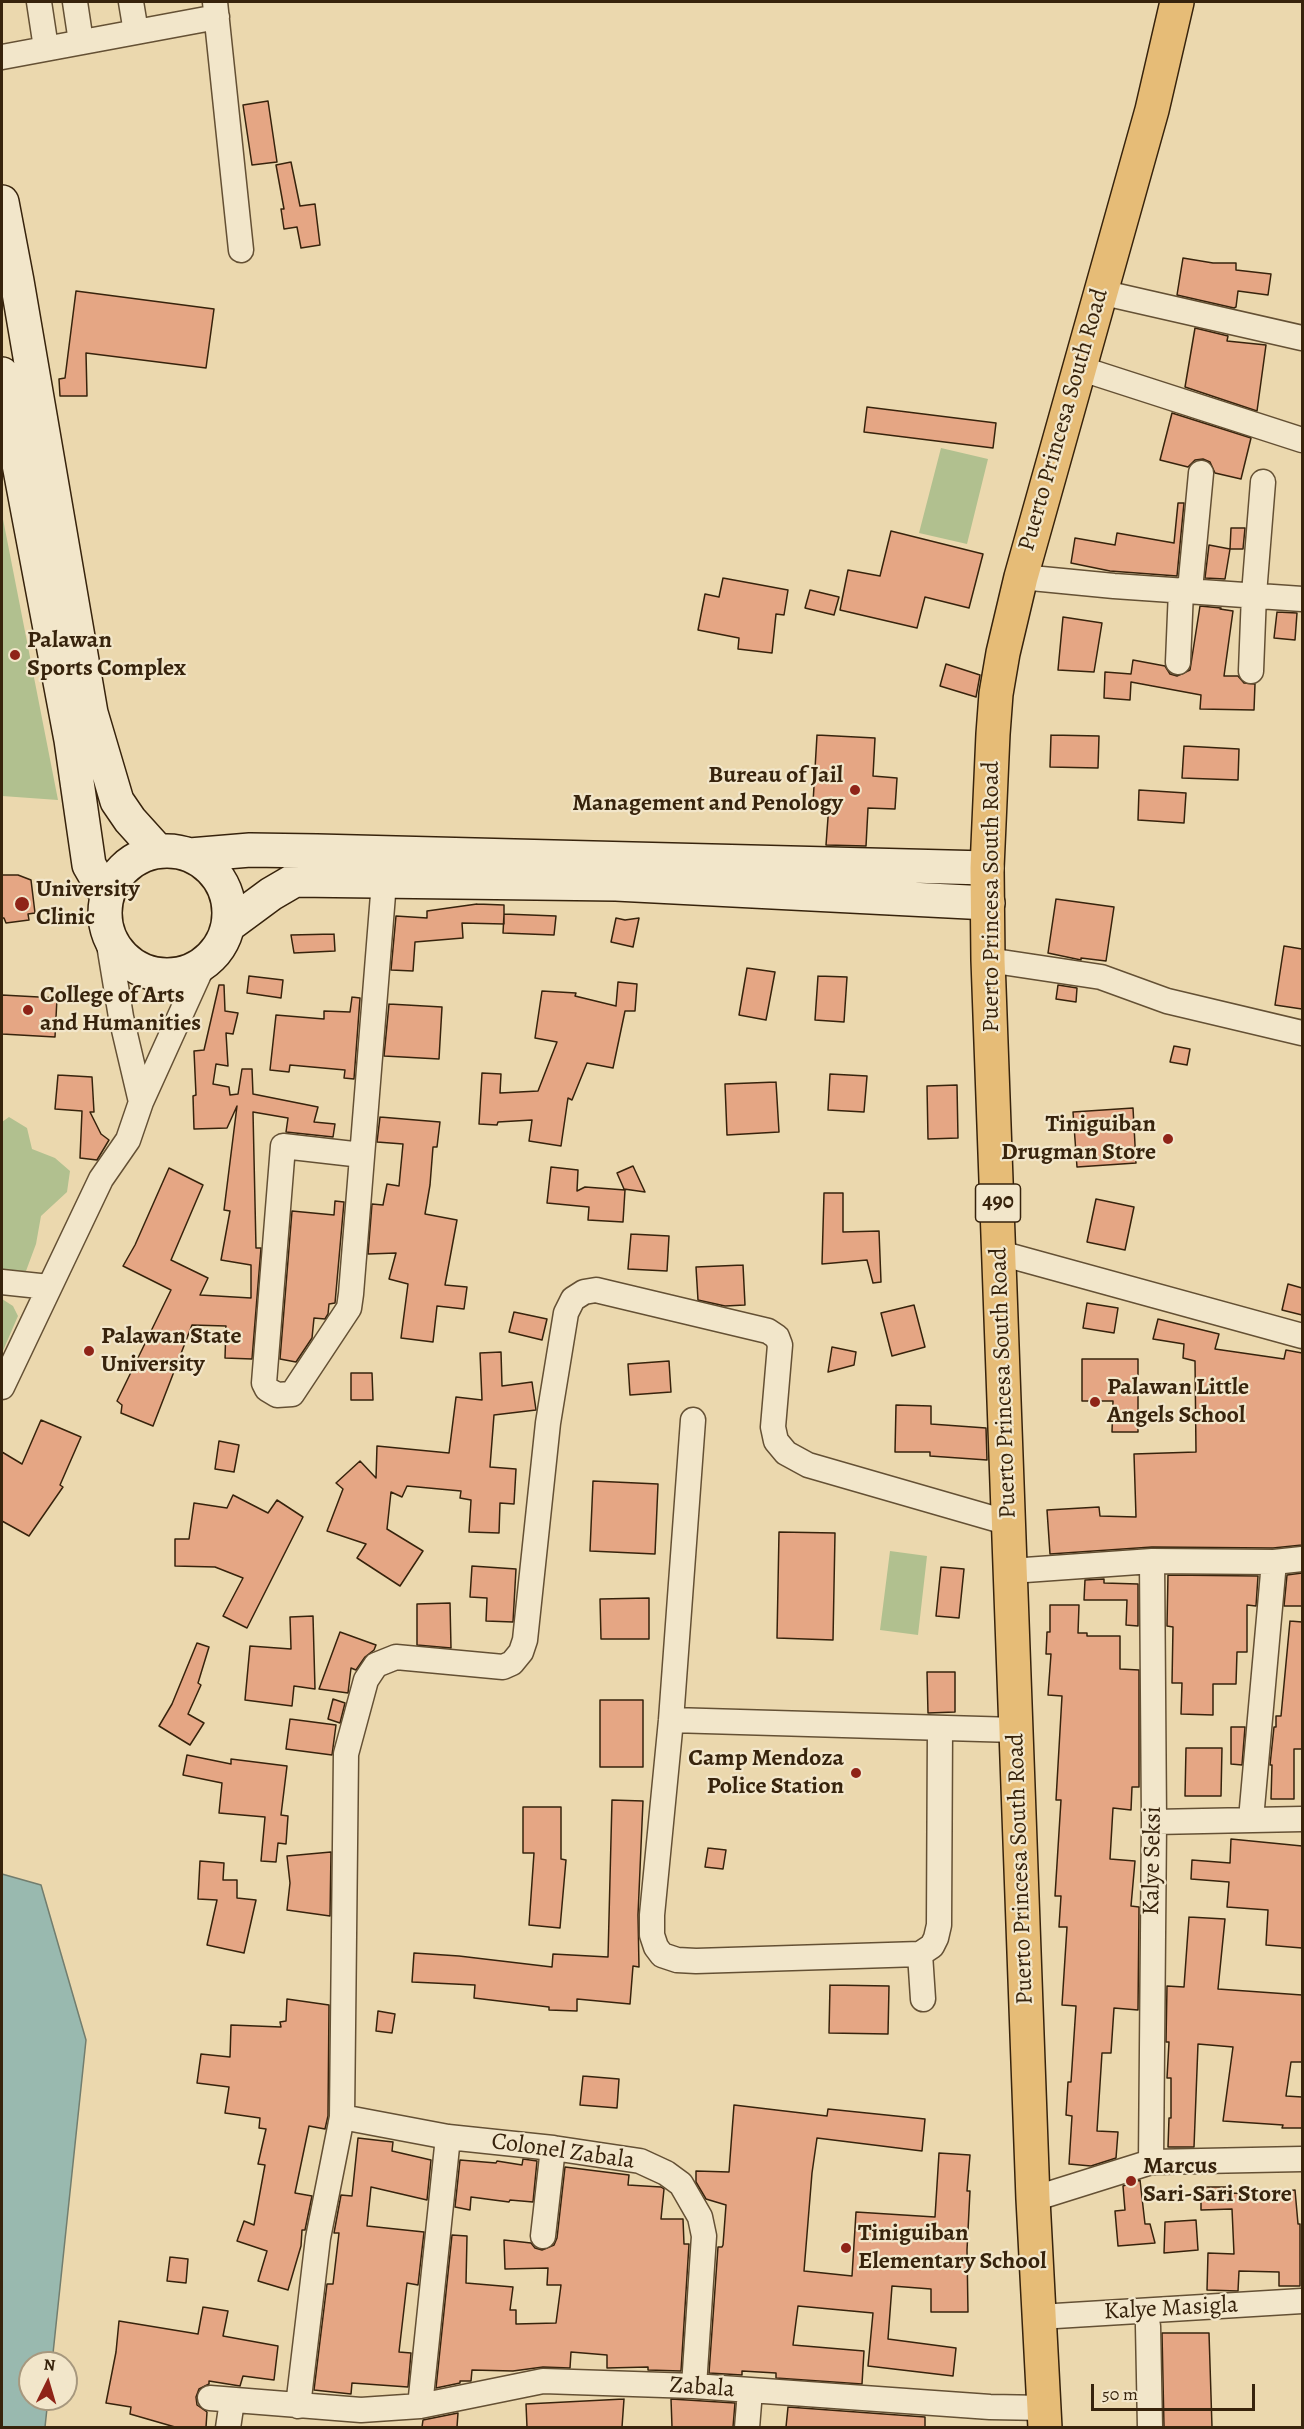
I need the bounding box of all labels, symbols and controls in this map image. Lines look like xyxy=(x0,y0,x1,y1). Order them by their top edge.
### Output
street label: Puerto Princesa South Road xyxy=(1013,285,1115,555)
place label: Palawan Sports Complex xyxy=(27,627,186,683)
marker: Palawan Sports Complex xyxy=(8,648,22,662)
street label: Puerto Princesa South Road xyxy=(978,761,1006,1033)
place label: Bureau of Jail Management and Penology xyxy=(572,762,843,818)
marker: Bureau of Jail Management and Penology xyxy=(848,783,862,797)
place label: University Clinic xyxy=(36,876,140,932)
marker: University Clinic xyxy=(13,895,31,913)
place label: College of Arts and Humanities xyxy=(40,982,201,1038)
marker: College of Arts and Humanities xyxy=(21,1003,35,1017)
place label: Tiniguiban Drugman Store xyxy=(1001,1111,1156,1167)
marker: Tiniguiban Drugman Store xyxy=(1161,1132,1175,1146)
road number: 490 xyxy=(976,1184,1020,1222)
street label: Puerto Princesa South Road xyxy=(985,1247,1023,1519)
place label: Palawan State University xyxy=(101,1323,242,1379)
marker: Palawan State University xyxy=(82,1344,96,1358)
place label: Palawan Little Angels School xyxy=(1107,1374,1249,1430)
marker: Palawan Little Angels School xyxy=(1088,1395,1102,1409)
street label: Puerto Princesa South Road xyxy=(1002,1733,1040,2005)
place label: Camp Mendoza Police Station xyxy=(688,1745,844,1801)
marker: Camp Mendoza Police Station xyxy=(849,1766,863,1780)
street label: Kalye Seksi xyxy=(1138,1806,1168,1916)
street label: Colonel Zabala xyxy=(490,2128,636,2176)
place label: Marcus Sari-Sari Store xyxy=(1143,2153,1292,2209)
marker: Marcus Sari-Sari Store xyxy=(1124,2174,1138,2188)
place label: Tiniguiban Elementary School xyxy=(858,2220,1046,2276)
marker: Tiniguiban Elementary School xyxy=(839,2241,853,2255)
street label: Kalye Masigla xyxy=(1103,2291,1239,2327)
north arrow xyxy=(18,2351,78,2411)
text: N xyxy=(43,2354,56,2377)
street label: Zabala xyxy=(668,2371,736,2405)
scale bar xyxy=(1094,2372,1258,2410)
text: 50 m xyxy=(1102,2382,1138,2406)

